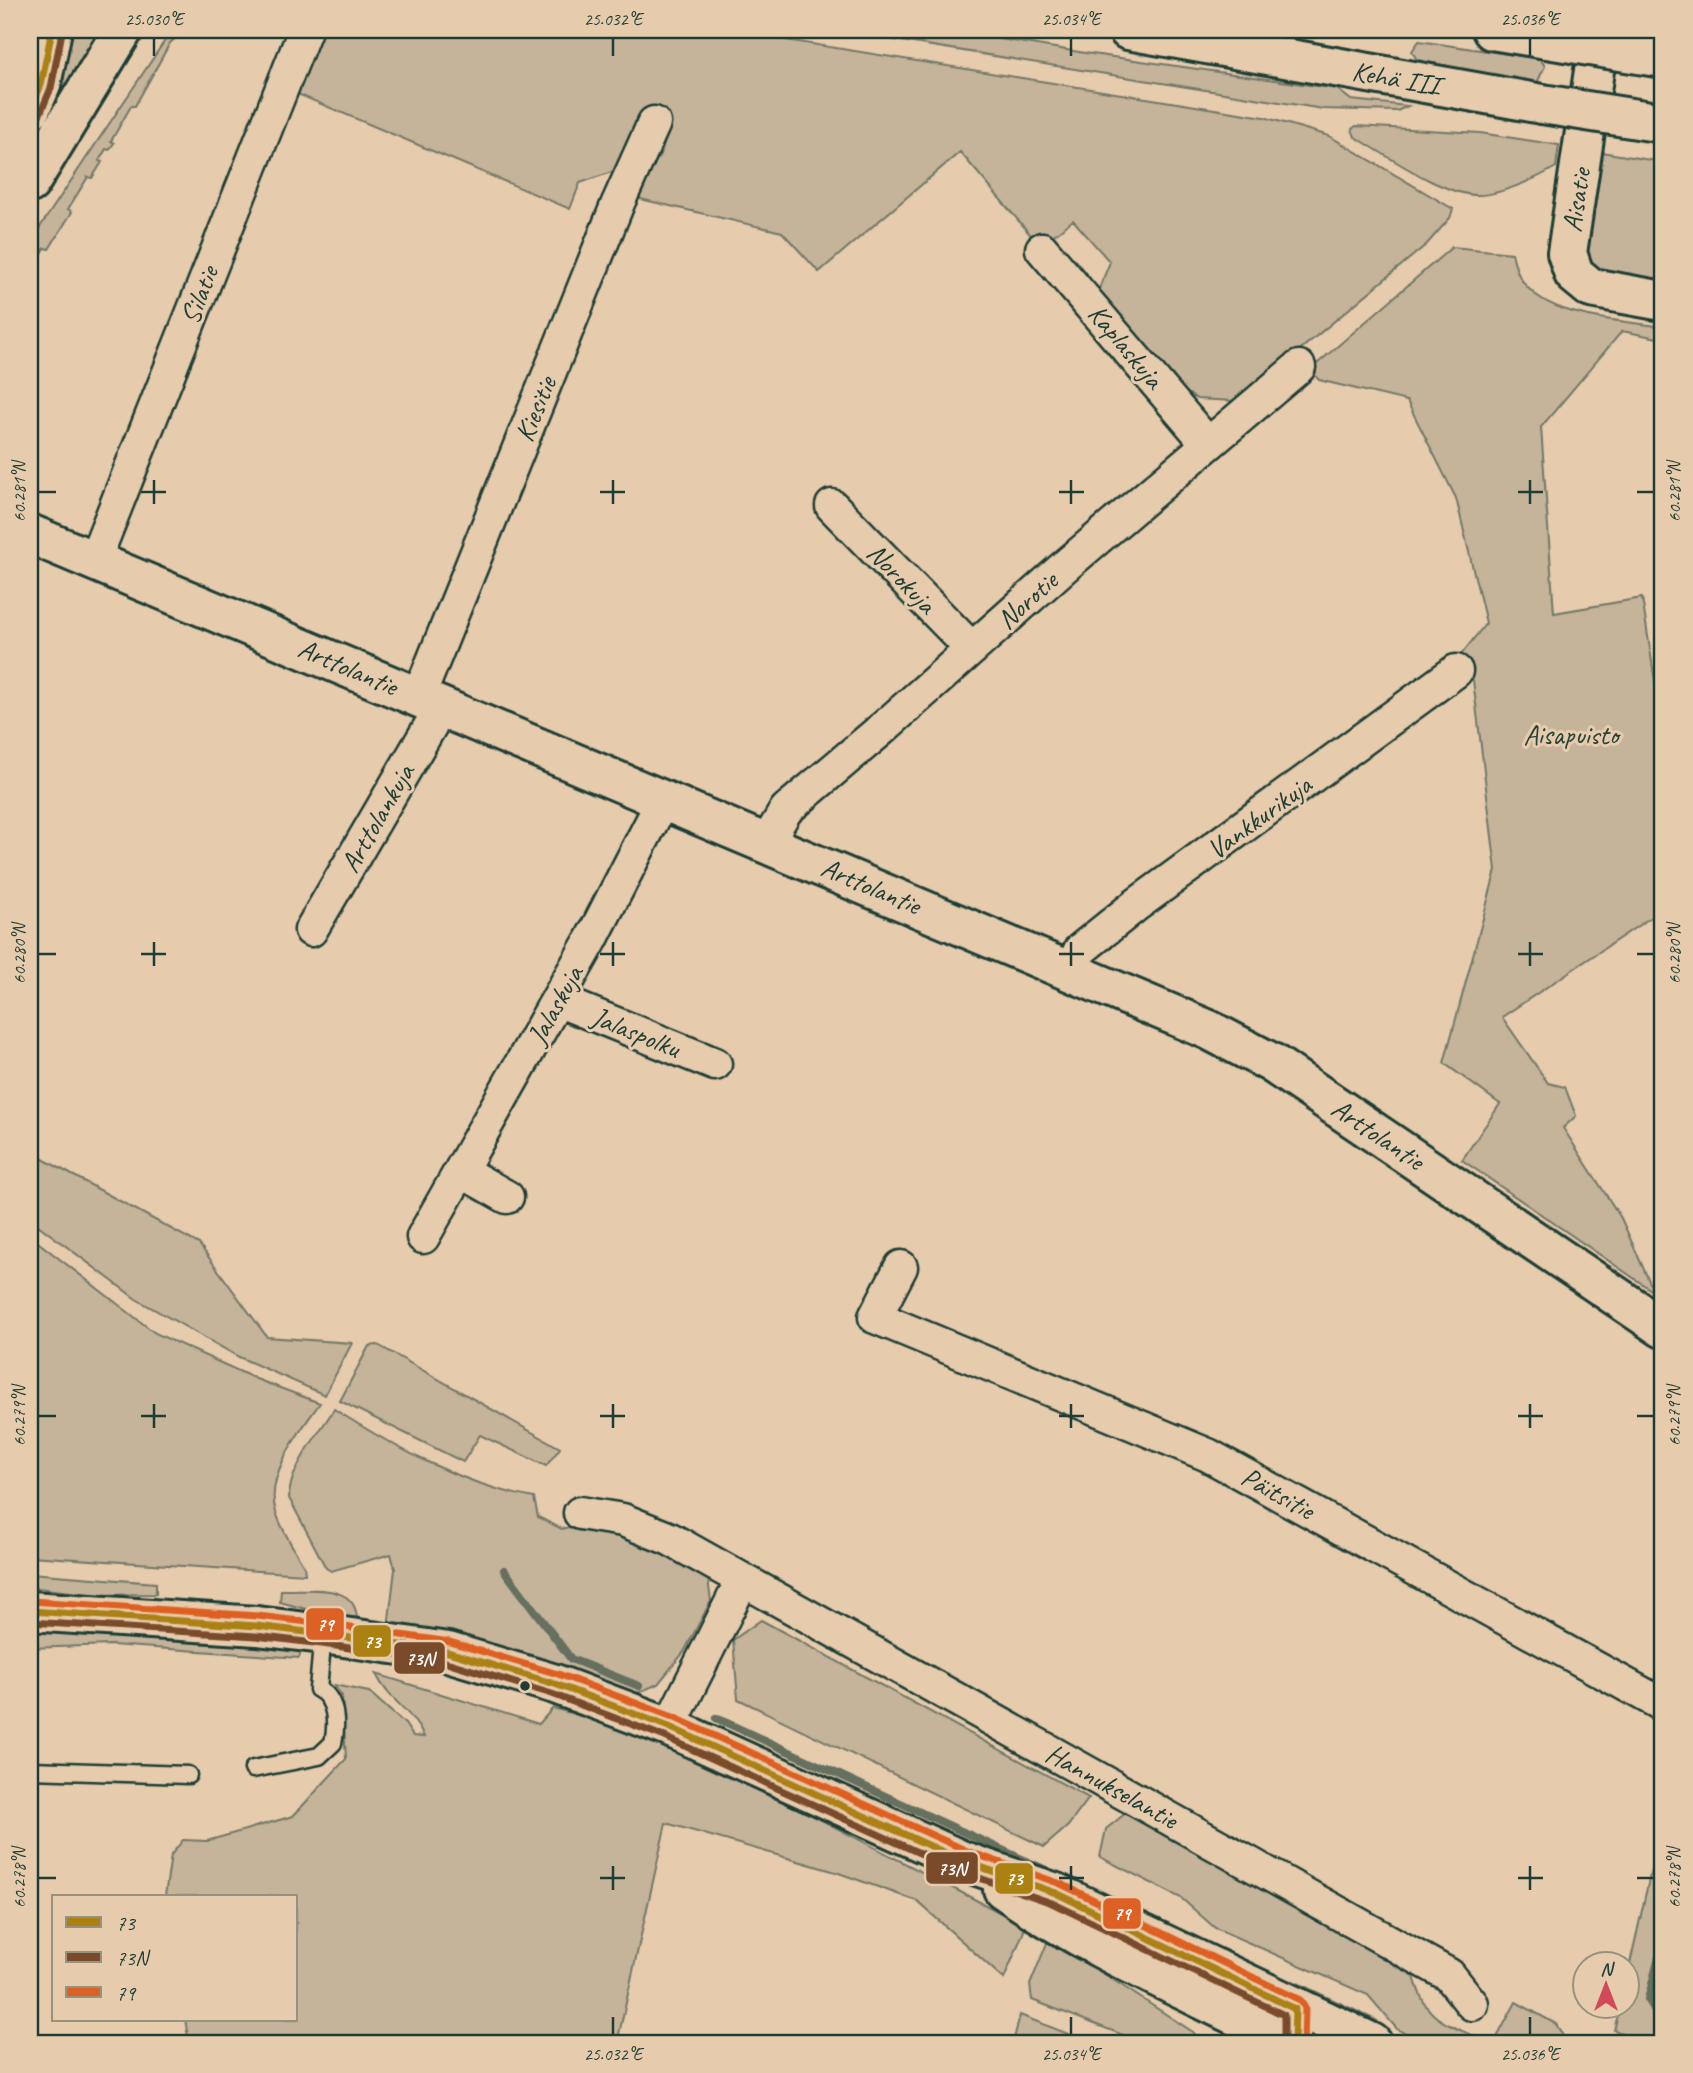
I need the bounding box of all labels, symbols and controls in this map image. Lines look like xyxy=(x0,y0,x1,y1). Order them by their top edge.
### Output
text: 25.030°E xyxy=(125,8,186,30)
text: 25.032°E xyxy=(584,8,645,30)
text: 25.034°E xyxy=(1042,8,1103,30)
text: 25.036°E xyxy=(1501,8,1562,30)
street label: Kehä III xyxy=(1350,53,1448,104)
street label: Aisatie xyxy=(1554,164,1599,234)
street label: Silatie xyxy=(172,259,227,329)
street label: Kaplaskuja xyxy=(1081,297,1173,397)
street label: Kiesitie xyxy=(506,370,564,447)
text: 60.281°N xyxy=(8,459,30,522)
text: 60.281°N xyxy=(1663,459,1685,522)
street label: Norokuja xyxy=(860,535,945,622)
street label: Norotie xyxy=(989,562,1066,637)
street label: Arttolantie xyxy=(293,630,405,704)
park label: Aisapuisto xyxy=(1524,717,1622,752)
street label: Arttolankuja xyxy=(332,756,423,878)
street label: Vankkurikuja xyxy=(1200,766,1320,867)
street label: Arttolantie xyxy=(816,849,928,923)
text: 60.280°N xyxy=(8,921,30,984)
text: 60.280°N xyxy=(1663,921,1685,984)
street label: Jalaskuja xyxy=(518,958,592,1052)
street label: Jalaspolku xyxy=(585,998,687,1066)
street label: Arttolantie xyxy=(1325,1090,1433,1179)
text: 60.279°N xyxy=(8,1383,30,1446)
text: 60.279°N xyxy=(1663,1383,1685,1446)
street label: Päitsitie xyxy=(1235,1459,1322,1528)
line badge: 79 xyxy=(305,1607,345,1641)
text: 79 xyxy=(317,1613,336,1637)
line badge: 73 xyxy=(352,1624,392,1658)
text: 73 xyxy=(363,1630,383,1654)
line badge: 73N xyxy=(393,1641,446,1675)
text: 73N xyxy=(406,1647,438,1671)
unlabelled marker xyxy=(518,1679,532,1693)
street label: Hannukselantie xyxy=(1040,1735,1186,1838)
text: 60.278°N xyxy=(8,1845,30,1908)
text: 60.278°N xyxy=(1663,1845,1685,1908)
line badge: 73N xyxy=(925,1851,979,1885)
text: 73N xyxy=(938,1857,970,1881)
line badge: 73 xyxy=(994,1862,1034,1895)
text: 73 xyxy=(1005,1867,1025,1891)
legend xyxy=(52,1895,298,2021)
line badge: 79 xyxy=(1102,1897,1142,1930)
text: 79 xyxy=(1114,1902,1133,1926)
text: 73 xyxy=(116,1910,136,1936)
text: 73N xyxy=(116,1945,151,1971)
north arrow xyxy=(1570,1951,1640,2021)
text: N xyxy=(1600,1957,1615,1981)
text: 79 xyxy=(116,1980,136,2006)
text: 25.032°E xyxy=(584,2043,645,2065)
text: 25.034°E xyxy=(1042,2043,1103,2065)
text: 25.036°E xyxy=(1501,2043,1562,2065)

